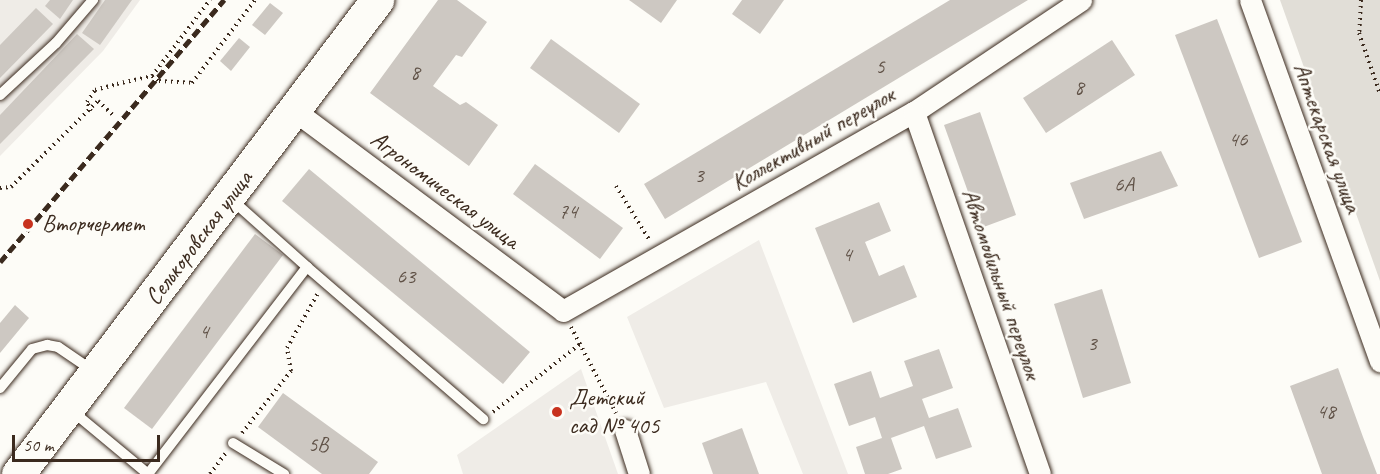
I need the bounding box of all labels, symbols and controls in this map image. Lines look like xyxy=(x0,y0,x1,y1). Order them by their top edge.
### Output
house number: 5 xyxy=(875,53,885,79)
street label: Аптекарская улица xyxy=(1286,58,1368,218)
house number: 8 xyxy=(410,59,420,85)
house number: 8 xyxy=(1074,74,1084,100)
street label: Коллективный переулок xyxy=(726,81,900,197)
street label: Агрономическая улица xyxy=(364,124,526,256)
house number: 46 xyxy=(1229,126,1247,152)
house number: 3 xyxy=(694,162,704,188)
street label: Селькоровская улица xyxy=(138,164,260,312)
house number: 6А xyxy=(1114,171,1134,197)
street label: Автомобильный переулок xyxy=(955,185,1047,383)
house number: 74 xyxy=(559,198,577,224)
place label: Вторчермет xyxy=(42,210,145,238)
marker: Вторчермет xyxy=(19,215,37,233)
house number: 4 xyxy=(842,241,852,267)
house number: 63 xyxy=(397,263,415,289)
house number: 4 xyxy=(199,318,209,344)
house number: 3 xyxy=(1087,330,1097,356)
place label: Детский сад № 405 xyxy=(569,384,659,440)
house number: 48 xyxy=(1317,398,1335,424)
marker: Детский сад № 405 xyxy=(550,405,564,419)
scale bar xyxy=(15,423,164,461)
house number: 5В xyxy=(308,431,328,457)
text: 50 m xyxy=(23,434,54,456)

